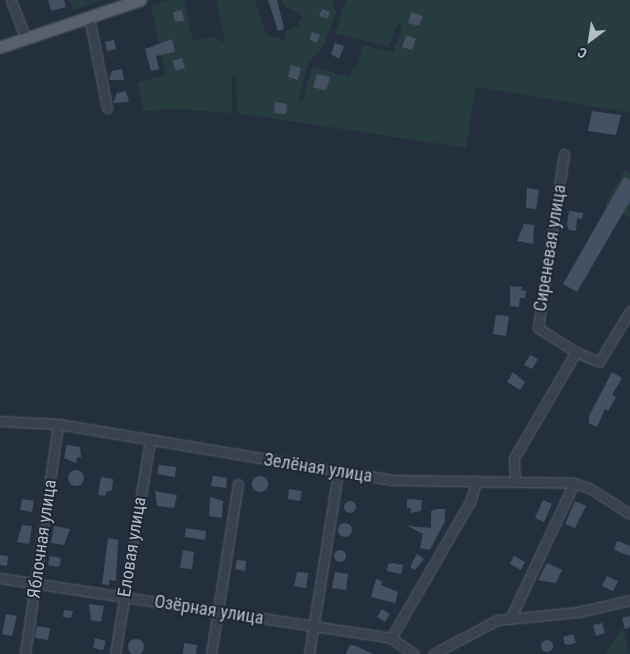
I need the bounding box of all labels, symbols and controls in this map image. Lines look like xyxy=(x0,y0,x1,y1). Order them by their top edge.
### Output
north arrow xyxy=(565,15,615,65)
text: С xyxy=(575,44,590,62)
street label: Сиреневая улица xyxy=(529,183,571,313)
street label: Зелёная улица xyxy=(262,449,374,487)
street label: Яблочная улица xyxy=(23,478,61,600)
street label: Еловая улица xyxy=(113,495,151,599)
street label: Озёрная улица xyxy=(153,591,265,629)

